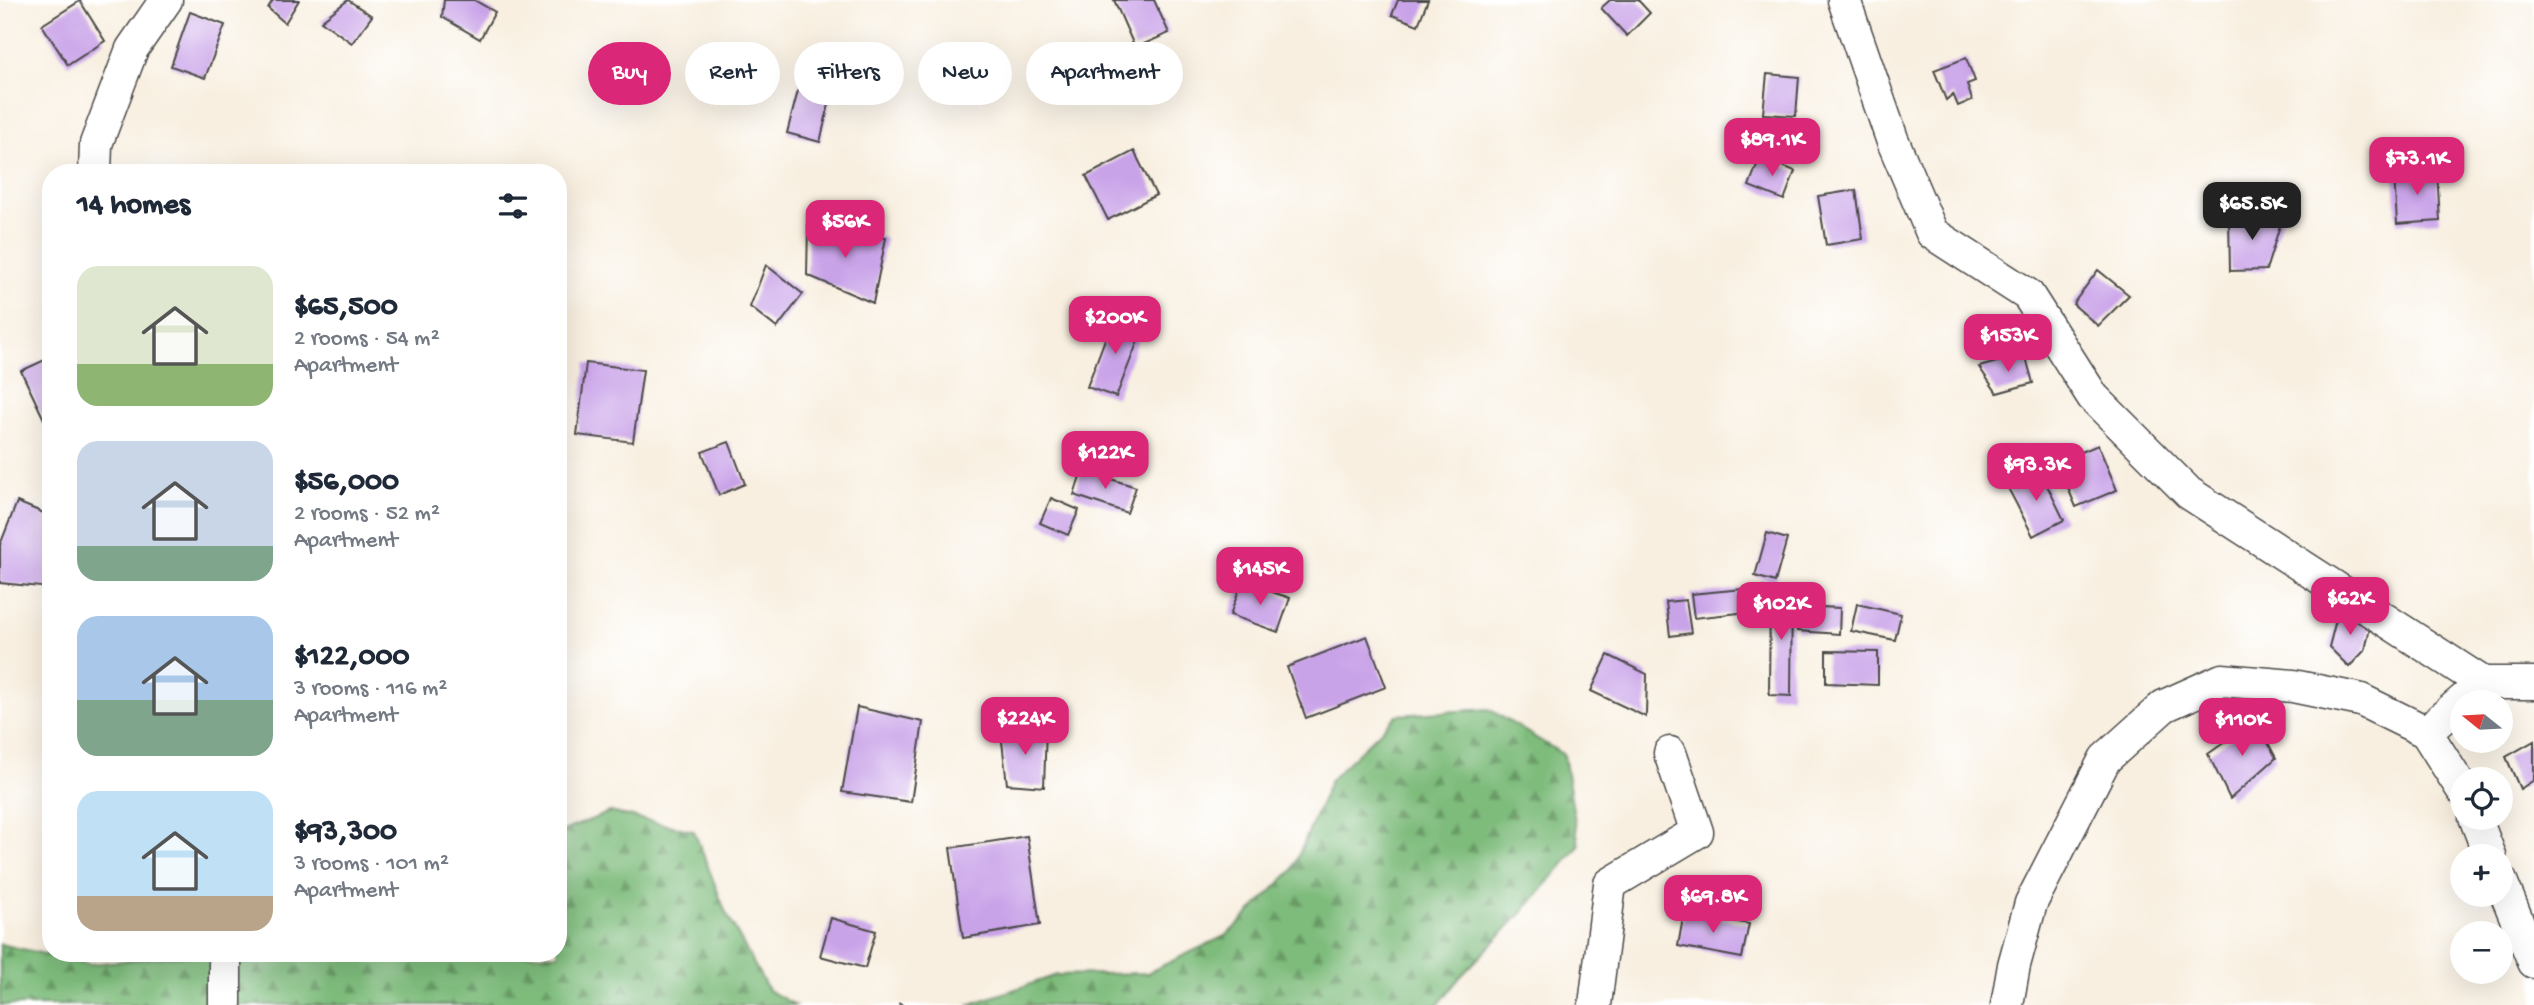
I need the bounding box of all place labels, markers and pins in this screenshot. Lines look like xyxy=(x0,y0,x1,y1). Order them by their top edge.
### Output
pin: $89.1K xyxy=(1715,118,1829,178)
pin: $73.1K xyxy=(2360,138,2474,197)
pin: $65.5K xyxy=(2195,182,2309,242)
pin: $56K xyxy=(804,201,886,260)
pin: $200K xyxy=(1066,296,1164,356)
pin: $153K xyxy=(1959,314,2057,374)
pin: $122K xyxy=(1056,432,1154,491)
pin: $93.3K xyxy=(1979,444,2093,503)
pin: $145K xyxy=(1211,548,1309,607)
pin: $62K xyxy=(2309,578,2391,637)
pin: $102K xyxy=(1732,582,1830,642)
pin: $224K xyxy=(976,698,1074,757)
pin: $110K xyxy=(2193,698,2291,758)
pin: $69.8K xyxy=(1656,876,1770,935)

